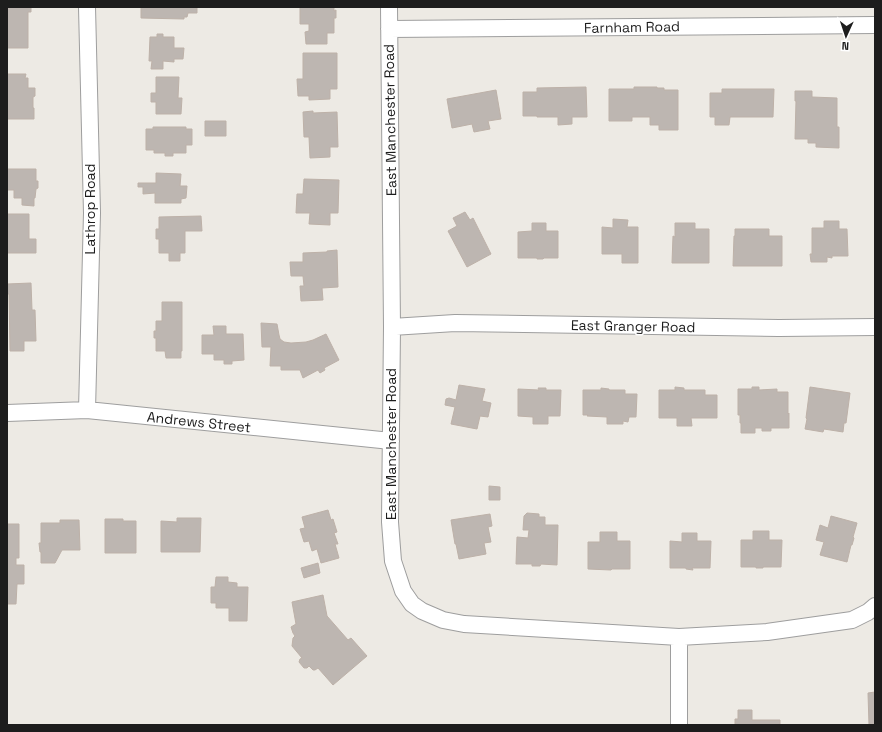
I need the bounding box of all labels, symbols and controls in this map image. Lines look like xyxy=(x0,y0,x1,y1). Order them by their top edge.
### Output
north arrow xyxy=(826,16,866,56)
street label: Farnham Road xyxy=(584,17,680,37)
text: N xyxy=(841,39,850,53)
street label: East Manchester Road xyxy=(380,44,400,196)
street label: Lathrop Road xyxy=(81,164,99,254)
street label: East Granger Road xyxy=(571,316,695,336)
street label: East Manchester Road xyxy=(382,368,400,520)
street label: Andrews Street xyxy=(146,408,252,436)

